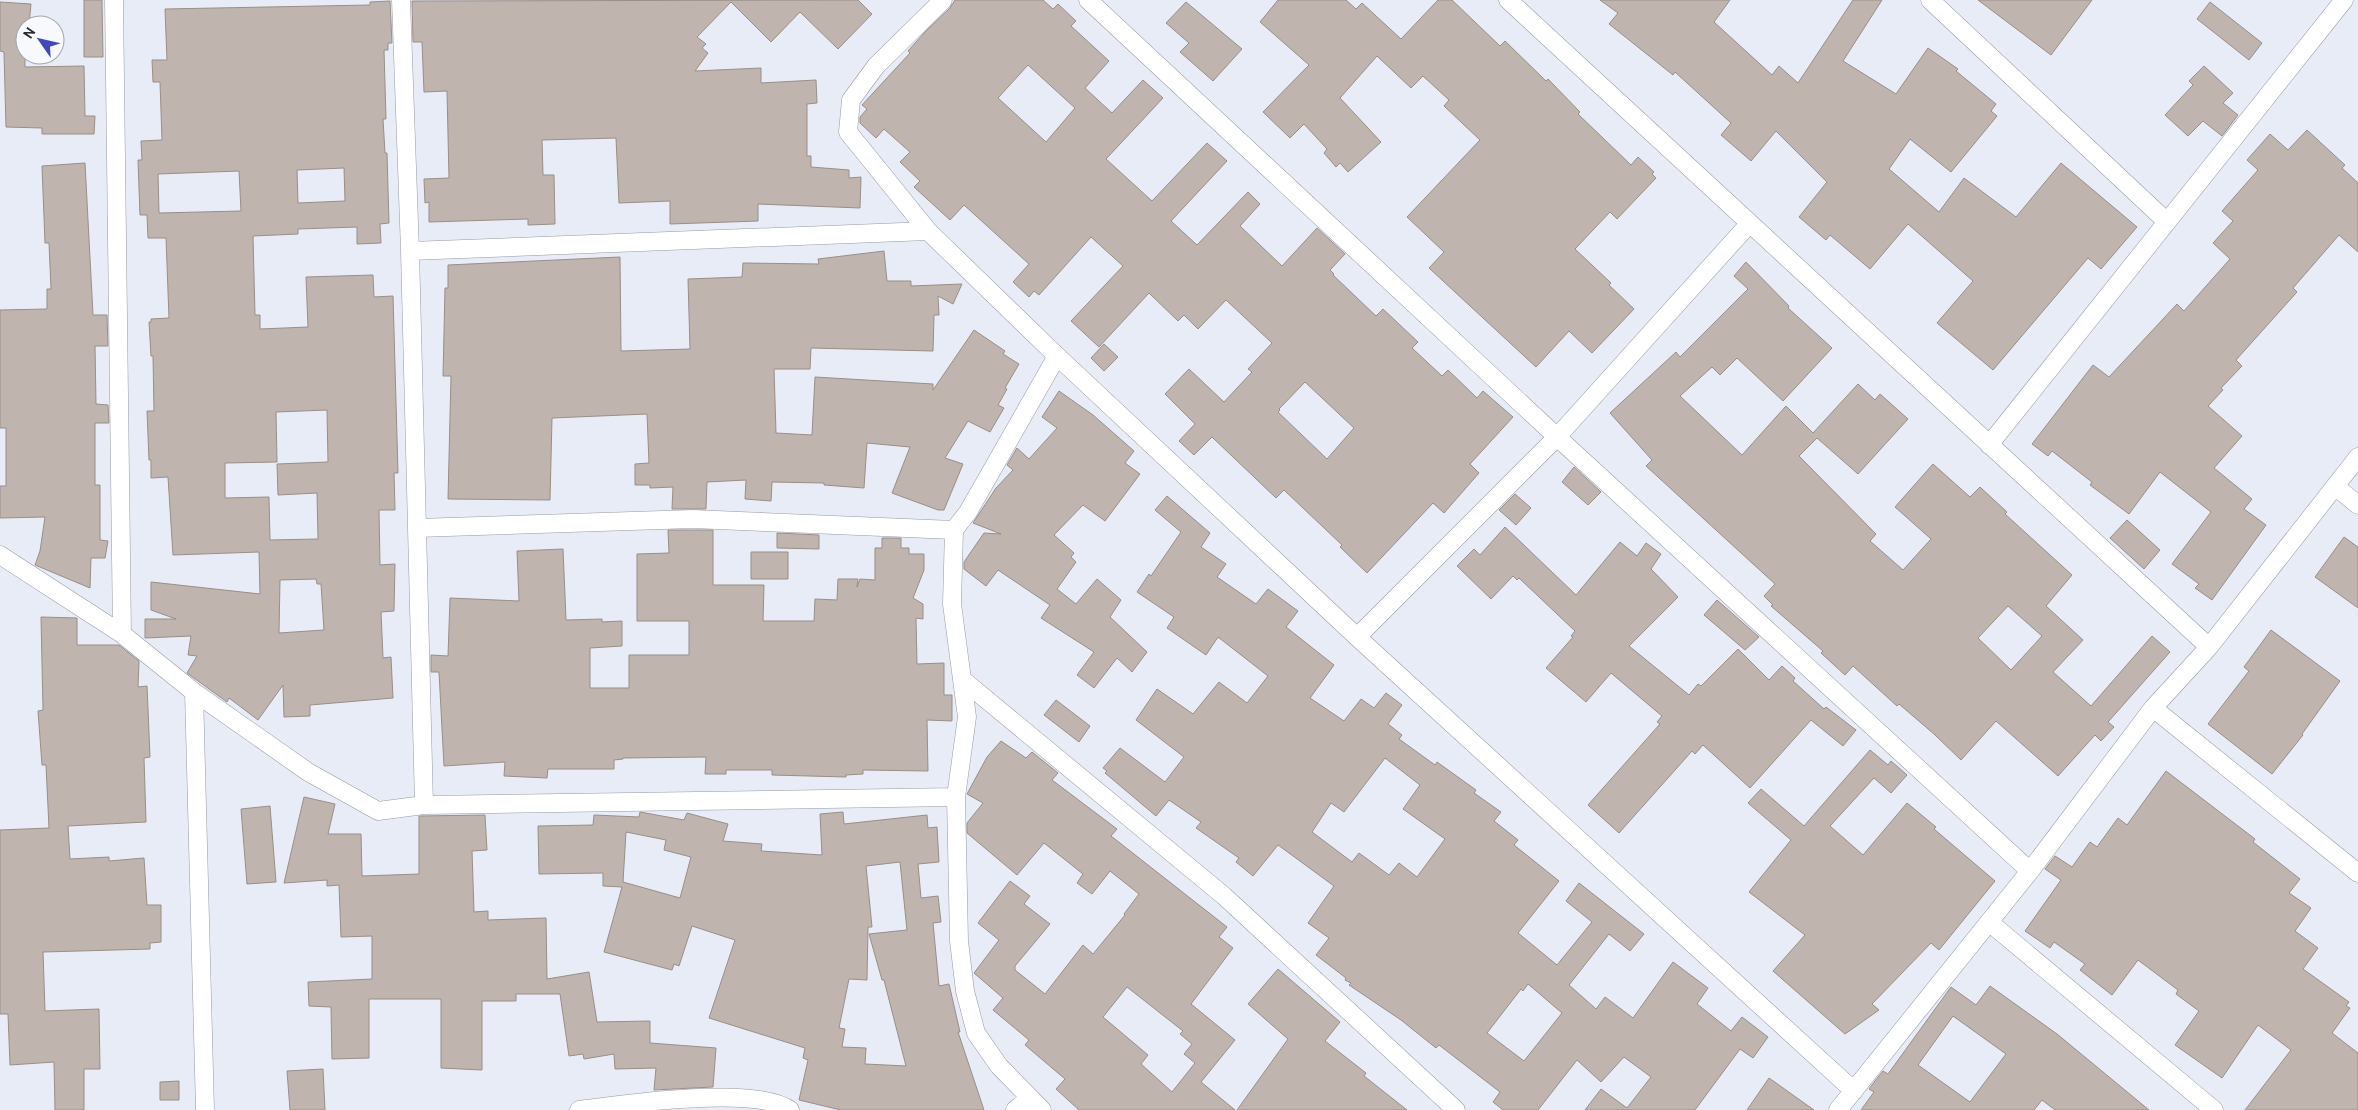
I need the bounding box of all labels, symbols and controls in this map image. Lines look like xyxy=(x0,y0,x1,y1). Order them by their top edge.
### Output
north arrow xyxy=(15,15,65,65)
text: N xyxy=(19,24,39,42)

